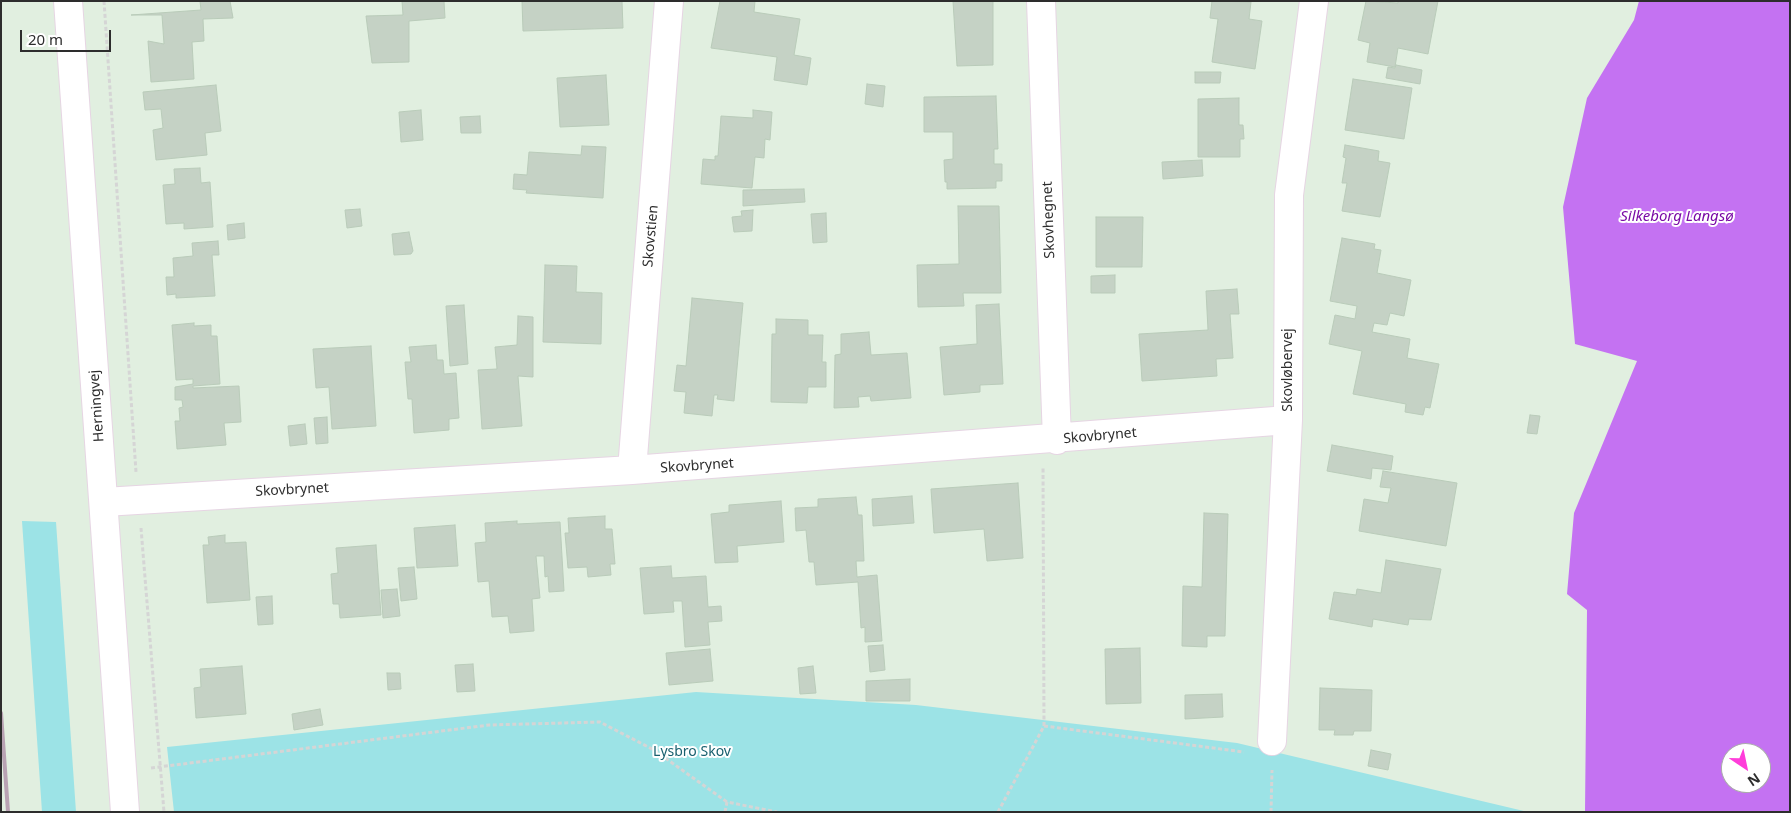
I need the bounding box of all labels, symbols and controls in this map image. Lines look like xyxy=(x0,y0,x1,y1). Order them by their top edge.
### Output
scale bar xyxy=(22,20,114,52)
text: 20 m xyxy=(28,29,63,49)
street label: Skovhegnet xyxy=(1039,181,1059,259)
street label: Skovstien xyxy=(640,204,662,268)
water label: Silkeborg Langsø xyxy=(1620,208,1734,226)
street label: Skovløbervej xyxy=(1280,328,1296,412)
street label: Herningvej xyxy=(86,369,108,443)
street label: Skovbrynet xyxy=(1063,424,1137,448)
street label: Skovbrynet xyxy=(660,455,734,477)
street label: Skovbrynet xyxy=(255,480,329,500)
north arrow xyxy=(1721,743,1771,793)
park label: Lysbro Skov xyxy=(653,744,731,760)
text: N xyxy=(1744,769,1764,791)

